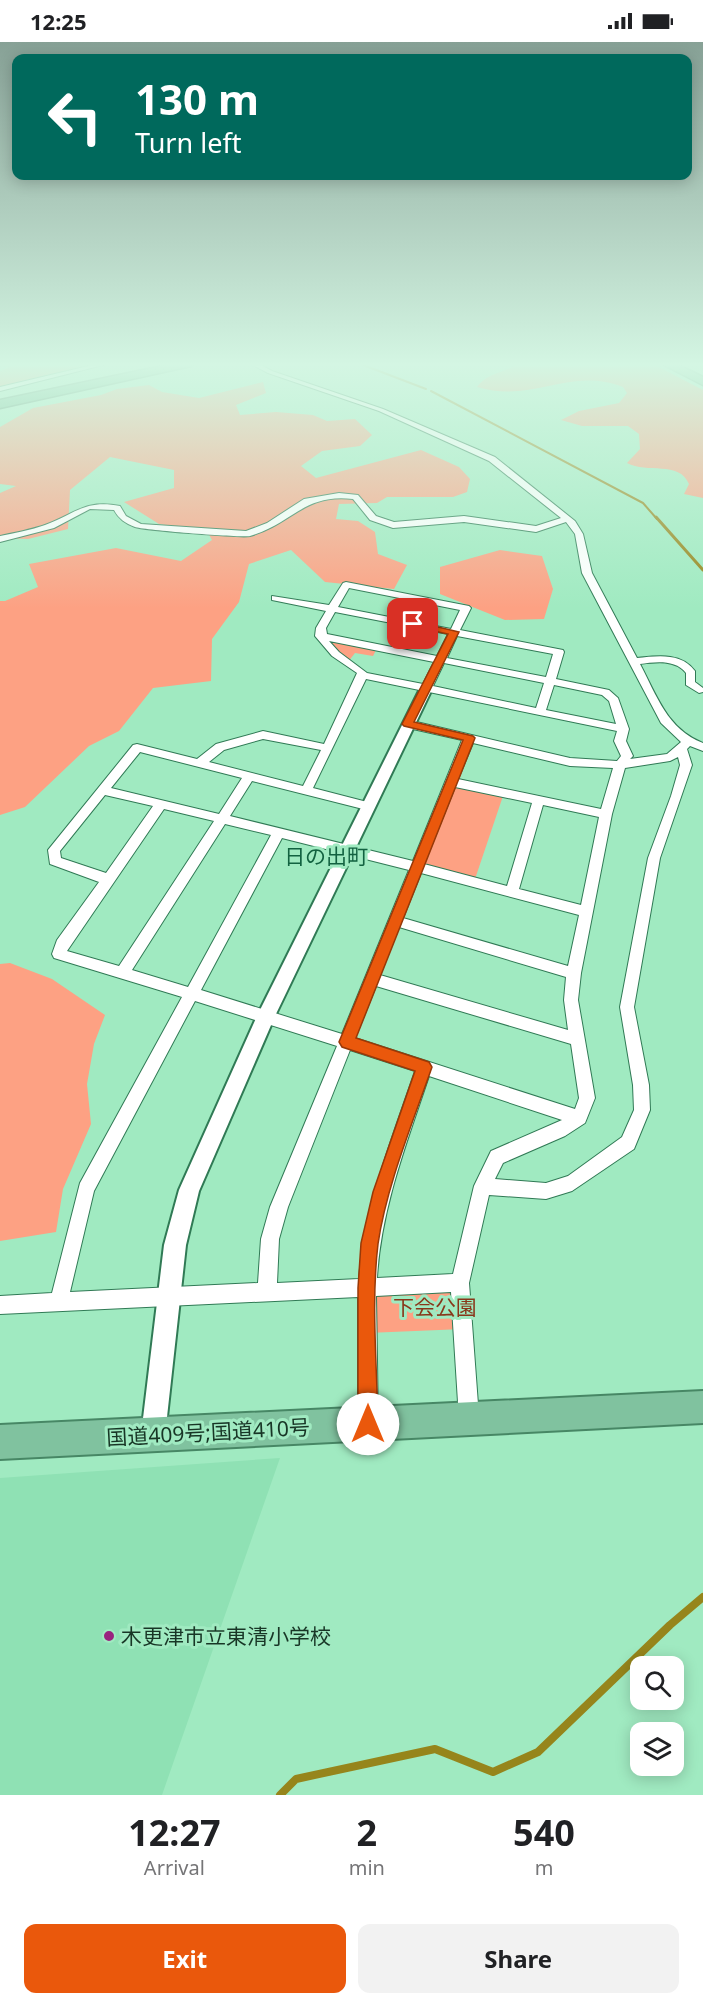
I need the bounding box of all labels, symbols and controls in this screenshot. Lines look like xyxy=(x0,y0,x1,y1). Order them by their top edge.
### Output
text: 12:25 xyxy=(30,6,87,36)
text: 130 m xyxy=(135,70,259,127)
icon: left xyxy=(36,78,114,156)
text: Turn left xyxy=(135,124,241,161)
pin xyxy=(387,598,438,649)
icon: arrive xyxy=(396,607,429,640)
district label: 日の出町 xyxy=(284,842,368,870)
park label: 下会公園 xyxy=(393,1293,477,1321)
position arrow xyxy=(336,1392,400,1456)
street label: 国道409号;国道410号 xyxy=(106,1413,310,1451)
place label: 木更津市立東清小学校 xyxy=(121,1622,331,1650)
marker: 木更津市立東清小学校 xyxy=(102,1629,116,1643)
map controls xyxy=(630,1656,684,1776)
button: search xyxy=(630,1656,684,1710)
button: layers xyxy=(630,1722,684,1776)
text: 12:27 xyxy=(128,1808,221,1857)
text: 2 xyxy=(357,1808,377,1857)
text: 540 xyxy=(513,1808,575,1857)
text: Arrival xyxy=(144,1854,205,1881)
text: min xyxy=(349,1854,385,1881)
text: m xyxy=(535,1854,553,1881)
button: Exit xyxy=(24,1924,346,1993)
button: Share xyxy=(358,1924,679,1993)

